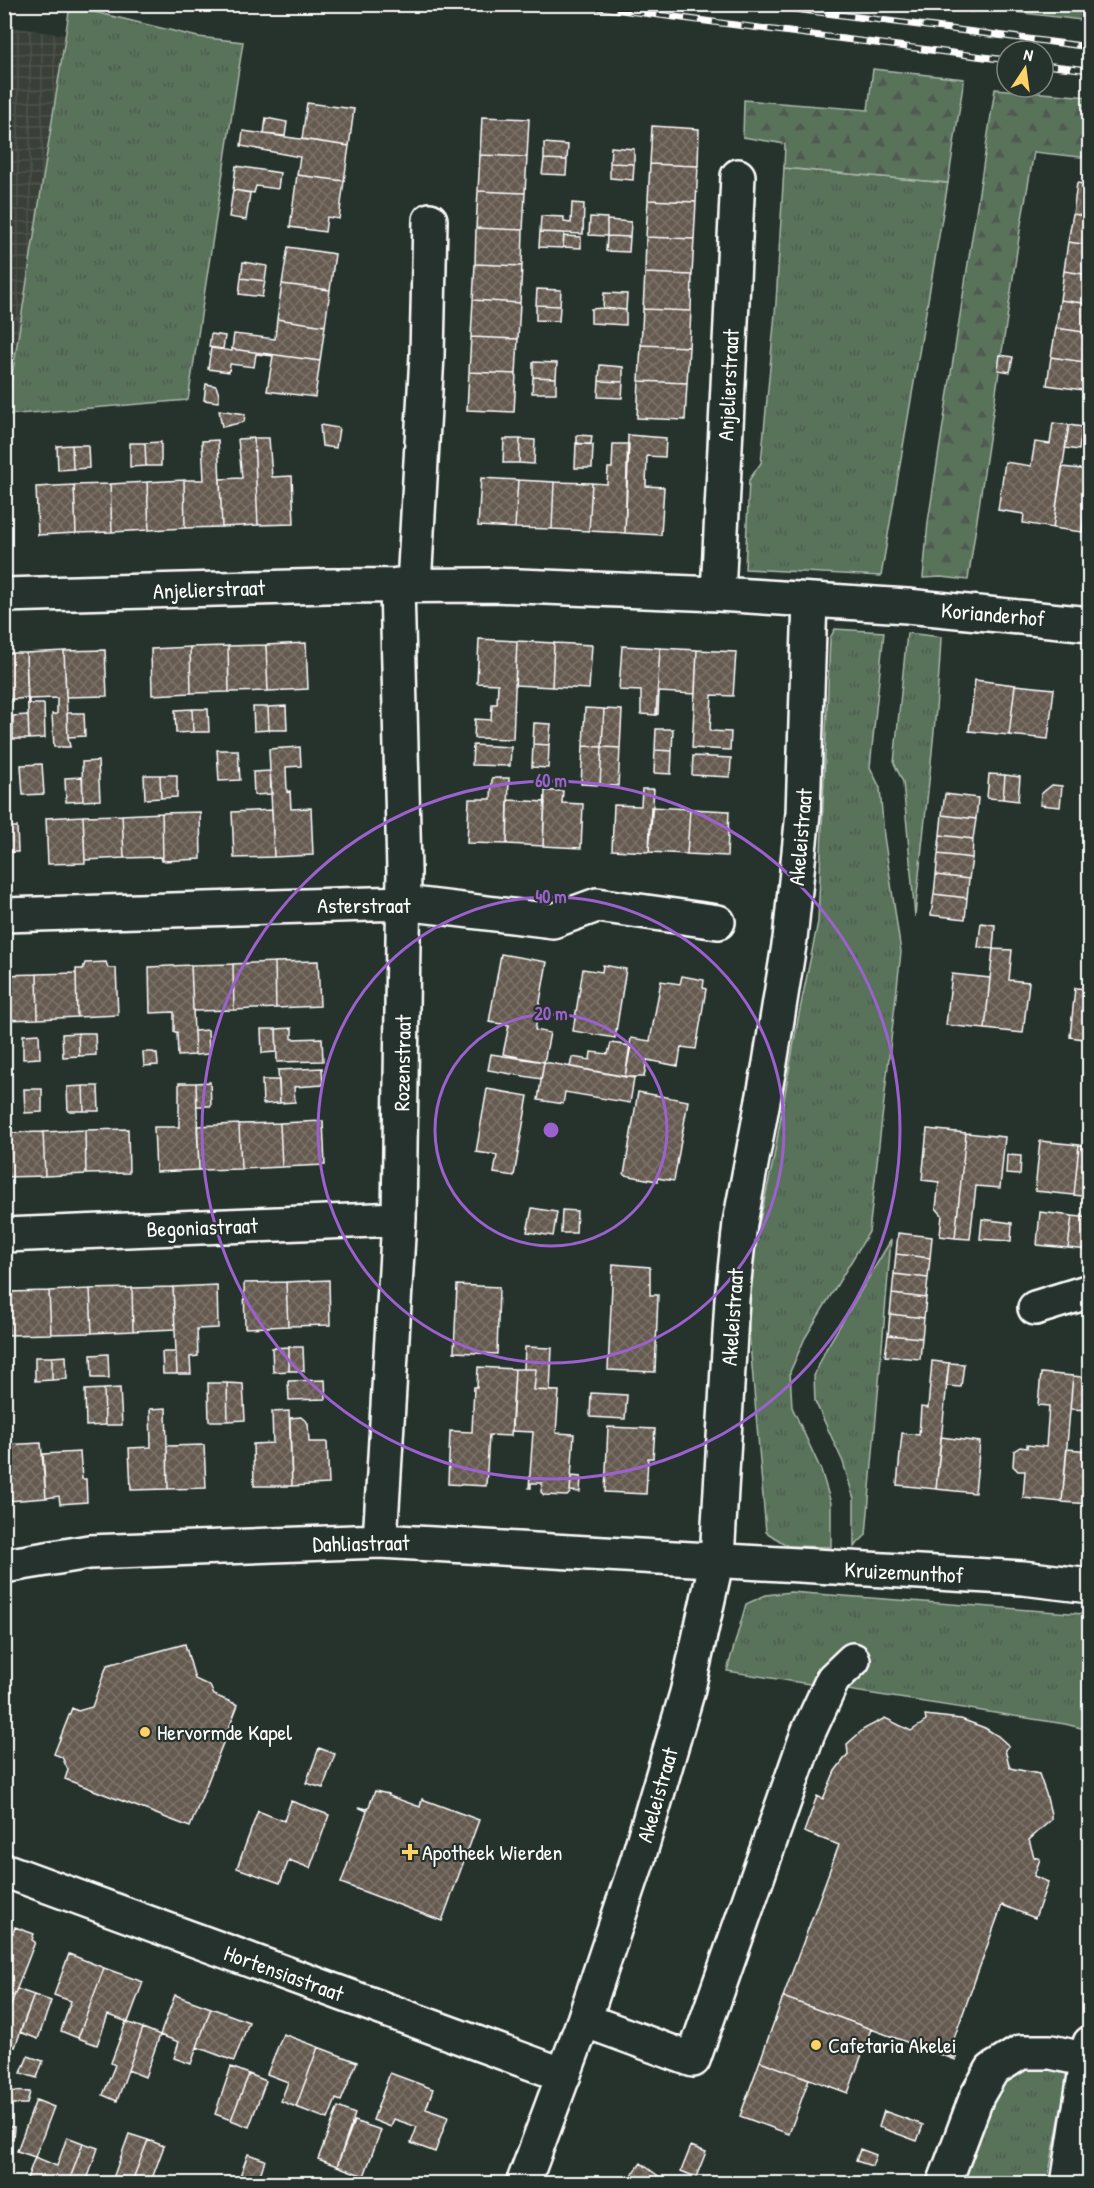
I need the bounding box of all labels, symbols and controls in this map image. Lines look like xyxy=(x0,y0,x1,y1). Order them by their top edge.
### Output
north arrow xyxy=(995,39,1055,99)
text: N xyxy=(1022,43,1035,66)
street label: Anjelierstraat xyxy=(710,328,746,442)
street label: Anjelierstraat xyxy=(153,572,266,606)
street label: Korianderhof xyxy=(940,595,1046,633)
text: 60 m xyxy=(535,768,567,793)
street label: Akeleistraat xyxy=(781,787,819,887)
text: 40 m xyxy=(535,884,567,909)
street label: Asterstraat xyxy=(317,890,411,920)
text: 20 m xyxy=(535,1001,567,1026)
street label: Rozenstraat xyxy=(386,1014,418,1111)
centre of rings xyxy=(541,1120,561,1140)
street label: Begoniastraat xyxy=(146,1210,259,1244)
street label: Akeleistraat xyxy=(714,1267,750,1367)
street label: Dahliastraat xyxy=(312,1527,410,1559)
street label: Kruizemunthof xyxy=(844,1554,964,1590)
place label: Hervormde Kapel xyxy=(157,1717,292,1747)
marker: Hervormde Kapel xyxy=(138,1725,152,1739)
street label: Akeleistraat xyxy=(629,1744,685,1846)
place label: Apotheek Wierden xyxy=(422,1837,563,1867)
marker: Apotheek Wierden xyxy=(403,1845,417,1859)
street label: Hortensiastraat xyxy=(220,1937,348,2009)
place label: Cafetaria Akelei xyxy=(828,2030,957,2060)
marker: Cafetaria Akelei xyxy=(809,2038,823,2052)

